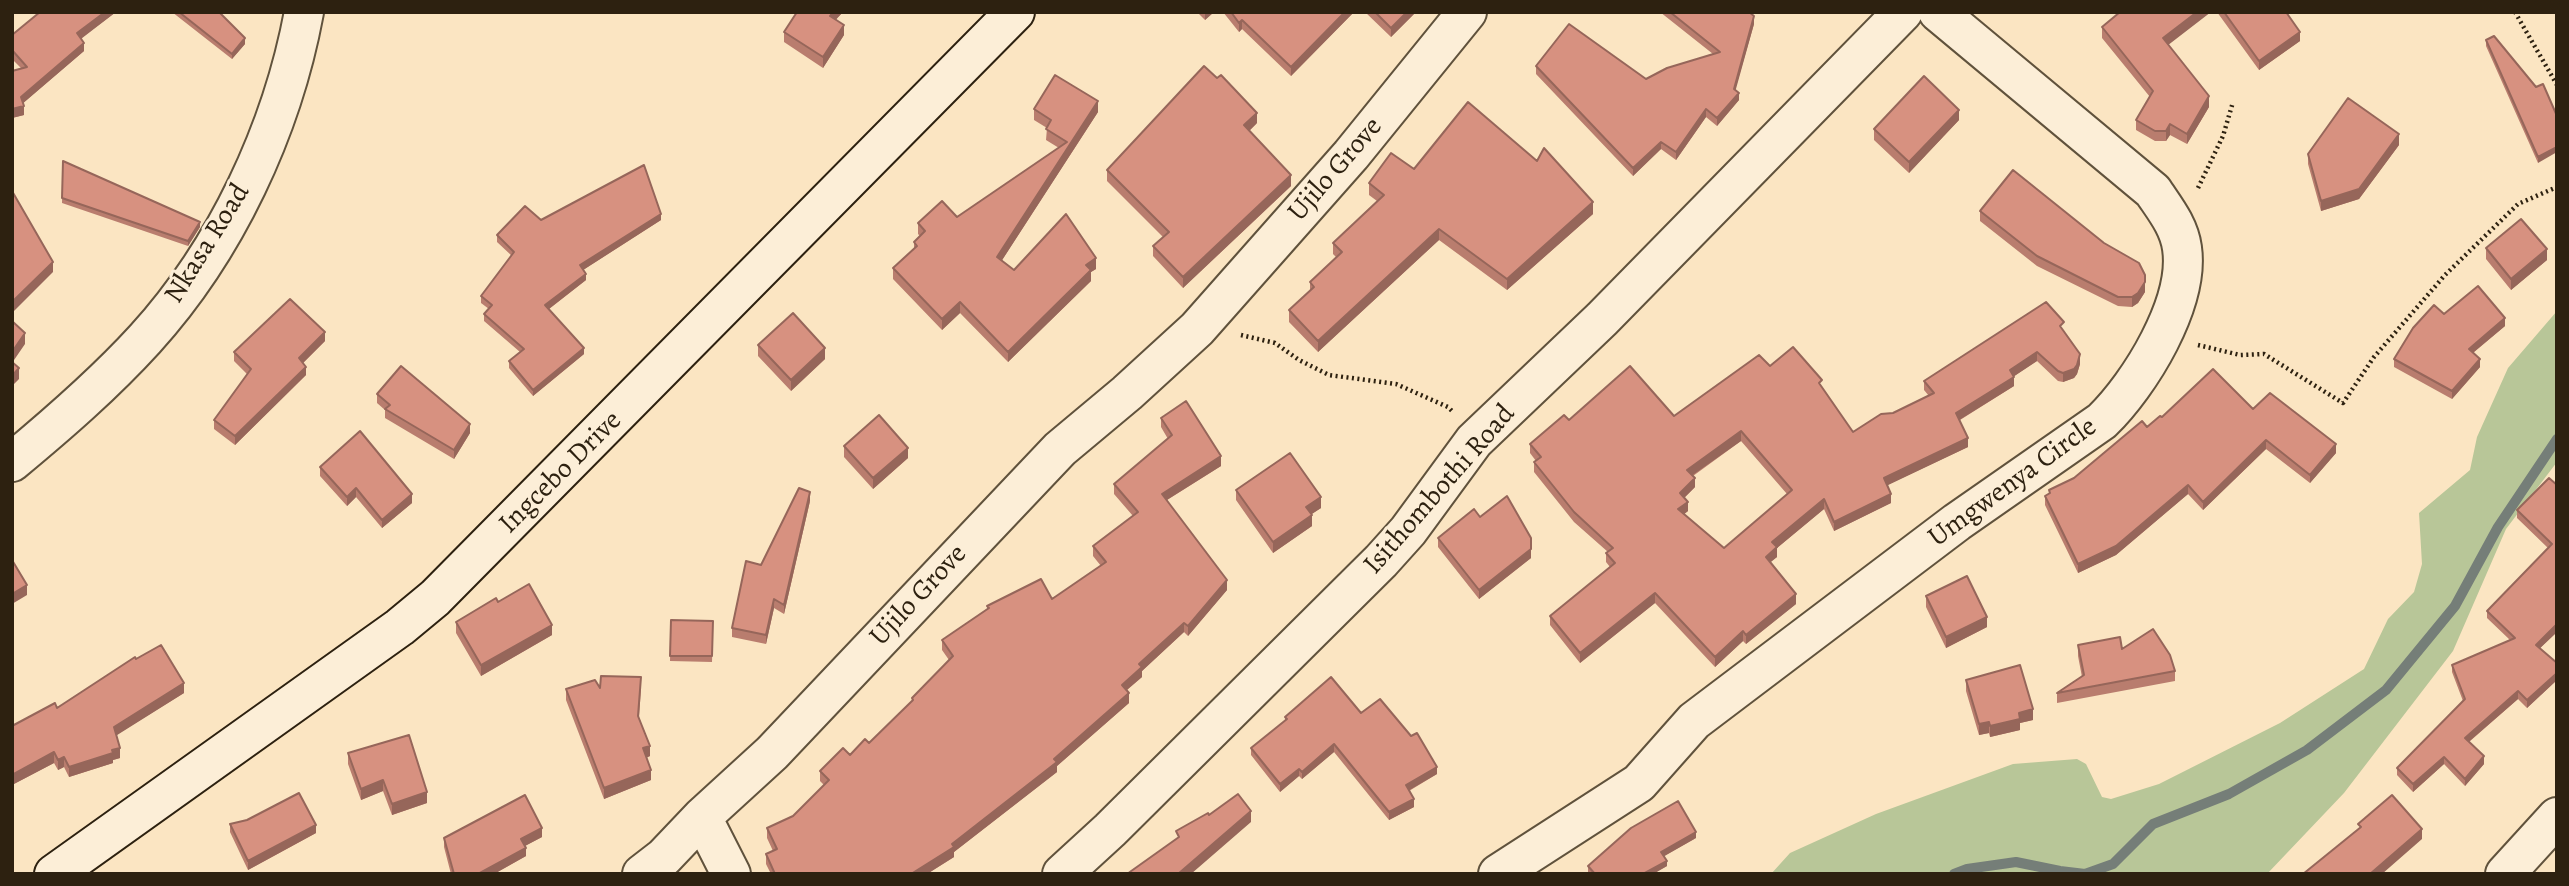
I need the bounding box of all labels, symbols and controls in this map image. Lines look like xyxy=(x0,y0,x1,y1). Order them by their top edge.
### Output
street label: Ujilo Grove xyxy=(1282,111,1390,229)
street label: Nkasa Road xyxy=(158,178,258,310)
street label: Isithombothi Road xyxy=(1357,398,1523,582)
street label: Ingcebo Drive xyxy=(493,405,629,541)
street label: Umgwenya Circle xyxy=(1922,411,2104,555)
street label: Ujilo Grove xyxy=(863,538,975,654)

